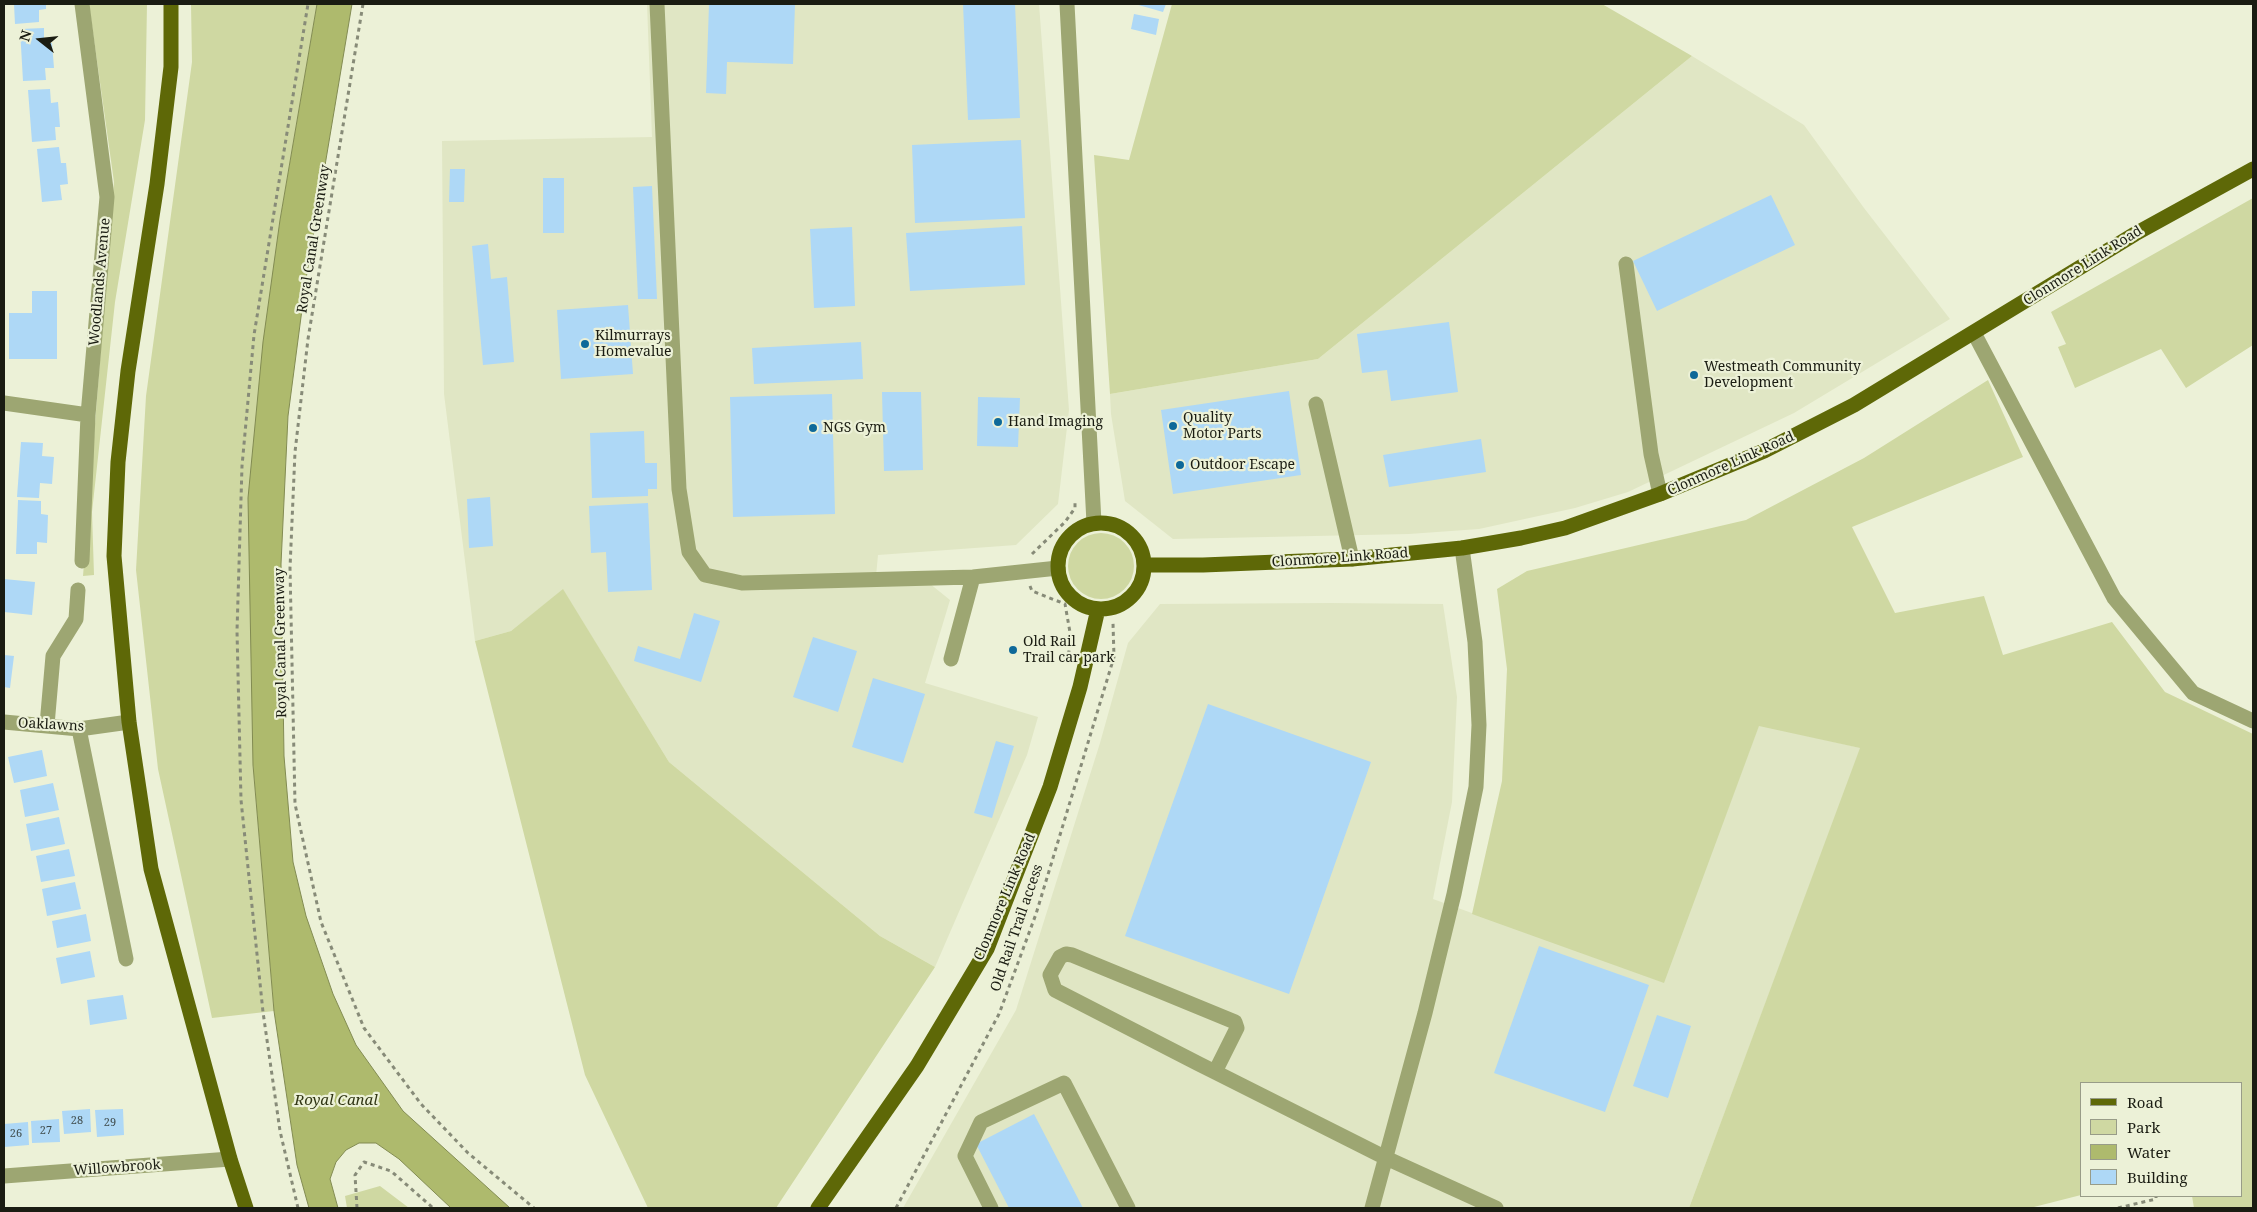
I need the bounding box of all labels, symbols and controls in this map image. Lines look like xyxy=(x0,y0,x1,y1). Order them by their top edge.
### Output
north arrow xyxy=(15,15,65,65)
text: N xyxy=(14,28,36,44)
street label: Royal Canal Greenway xyxy=(294,163,334,315)
street label: Woodlands Avenue xyxy=(86,217,114,347)
street label: Clonmore Link Road xyxy=(2021,223,2145,309)
place label: Kilmurrays Homevalue xyxy=(595,328,672,361)
marker: Kilmurrays Homevalue xyxy=(579,338,591,350)
place label: Westmeath Community Development xyxy=(1704,359,1861,392)
marker: Westmeath Community Development xyxy=(1688,369,1700,381)
place label: Quality Motor Parts xyxy=(1183,410,1262,442)
place label: Hand Imaging xyxy=(1008,414,1103,430)
marker: Hand Imaging xyxy=(992,416,1004,428)
place label: NGS Gym xyxy=(823,420,886,436)
marker: Quality Motor Parts xyxy=(1167,420,1179,432)
marker: NGS Gym xyxy=(807,422,819,434)
street label: Clonmore Link Road xyxy=(1665,428,1797,500)
place label: Outdoor Escape xyxy=(1190,457,1295,473)
marker: Outdoor Escape xyxy=(1174,459,1186,471)
street label: Clonmore Link Road xyxy=(1271,545,1409,571)
street label: Royal Canal Greenway xyxy=(271,568,291,718)
place label: Old Rail Trail car park xyxy=(1023,634,1115,666)
marker: Old Rail Trail car park xyxy=(1007,644,1019,656)
street label: Oaklawns xyxy=(18,715,84,735)
street label: Clonmore Link Road xyxy=(971,831,1039,963)
street label: Old Rail Trail access xyxy=(987,862,1047,994)
legend xyxy=(2080,1082,2242,1197)
water label: Royal Canal xyxy=(294,1092,378,1110)
text: Road xyxy=(2127,1092,2163,1112)
house number: 28 xyxy=(71,1114,83,1128)
house number: 29 xyxy=(104,1116,116,1130)
text: Park xyxy=(2127,1117,2160,1137)
house number: 27 xyxy=(40,1124,52,1138)
house number: 26 xyxy=(10,1127,22,1141)
text: Water xyxy=(2127,1142,2170,1162)
street label: Willowbrook xyxy=(73,1157,161,1179)
text: Building xyxy=(2127,1167,2188,1187)

